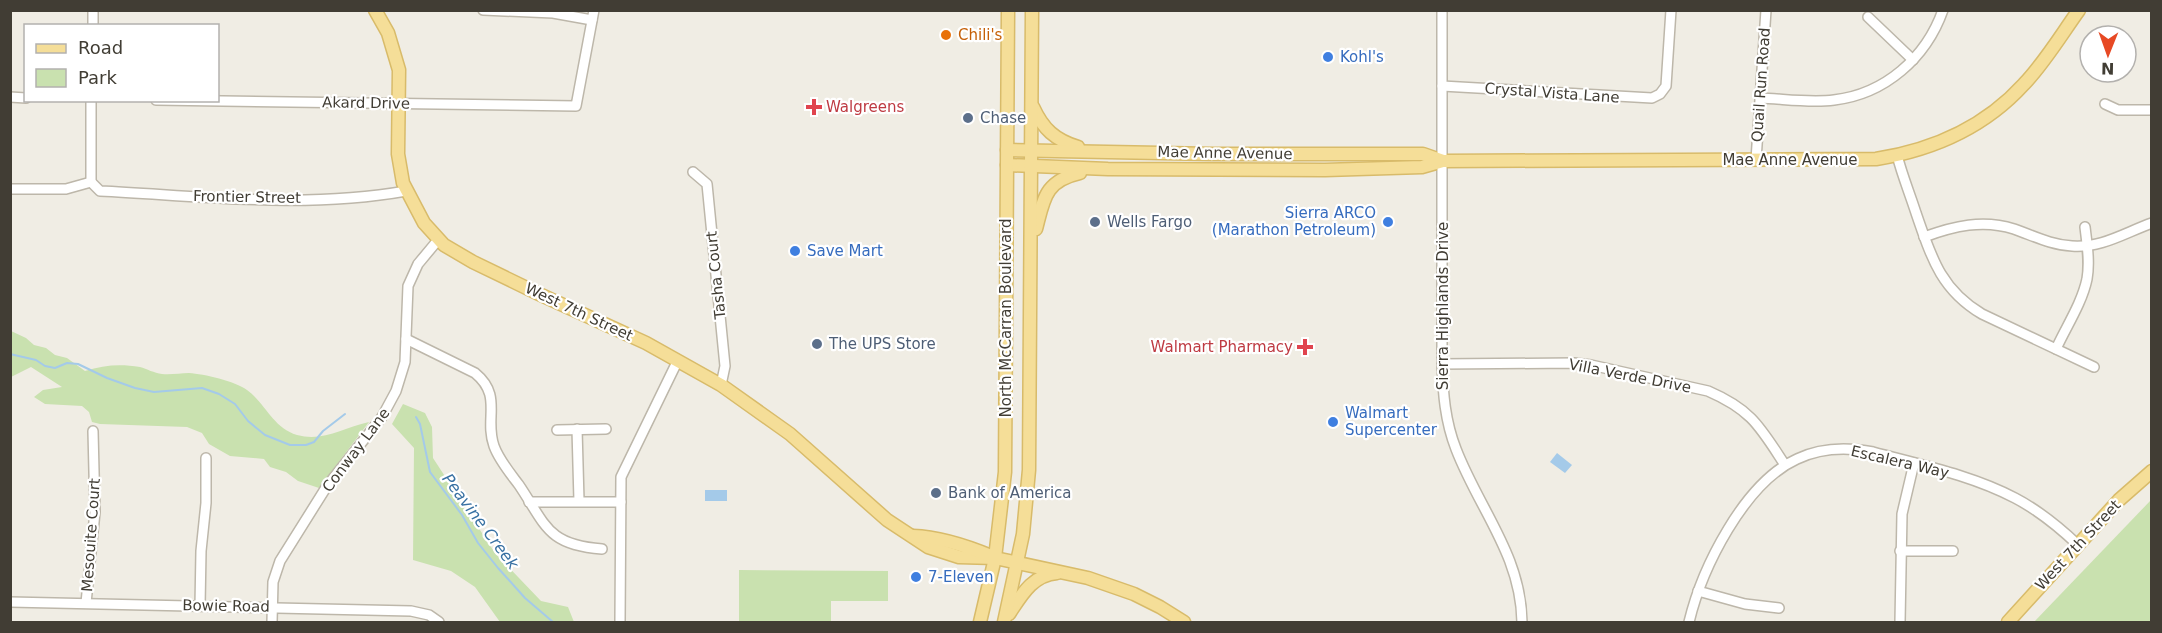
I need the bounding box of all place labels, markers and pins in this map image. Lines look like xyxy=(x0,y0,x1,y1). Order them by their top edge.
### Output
place label: Chili's xyxy=(958,26,1003,44)
marker: Chili's xyxy=(939,28,953,42)
place label: Kohl's xyxy=(1340,48,1384,66)
marker: Kohl's xyxy=(1321,50,1335,64)
place label: Walgreens xyxy=(826,98,905,116)
marker: Walgreens xyxy=(807,100,821,114)
place label: Chase xyxy=(980,109,1026,127)
marker: Chase xyxy=(961,111,975,125)
place label: Sierra ARCO (Marathon Petroleum) xyxy=(1212,204,1376,239)
place label: Wells Fargo xyxy=(1107,213,1192,231)
marker: Wells Fargo xyxy=(1088,215,1102,229)
marker: Sierra ARCO (Marathon Petroleum) xyxy=(1381,215,1395,229)
place label: Save Mart xyxy=(807,242,883,260)
marker: Save Mart xyxy=(788,244,802,258)
place label: The UPS Store xyxy=(828,335,936,353)
marker: The UPS Store xyxy=(810,337,824,351)
place label: Walmart Pharmacy xyxy=(1151,338,1293,356)
marker: Walmart Pharmacy xyxy=(1298,340,1312,354)
place label: Walmart Supercenter xyxy=(1345,404,1438,439)
marker: Walmart Supercenter xyxy=(1326,415,1340,429)
place label: Bank of America xyxy=(948,484,1072,502)
marker: Bank of America xyxy=(929,486,943,500)
place label: 7-Eleven xyxy=(928,568,993,586)
marker: 7-Eleven xyxy=(909,570,923,584)

